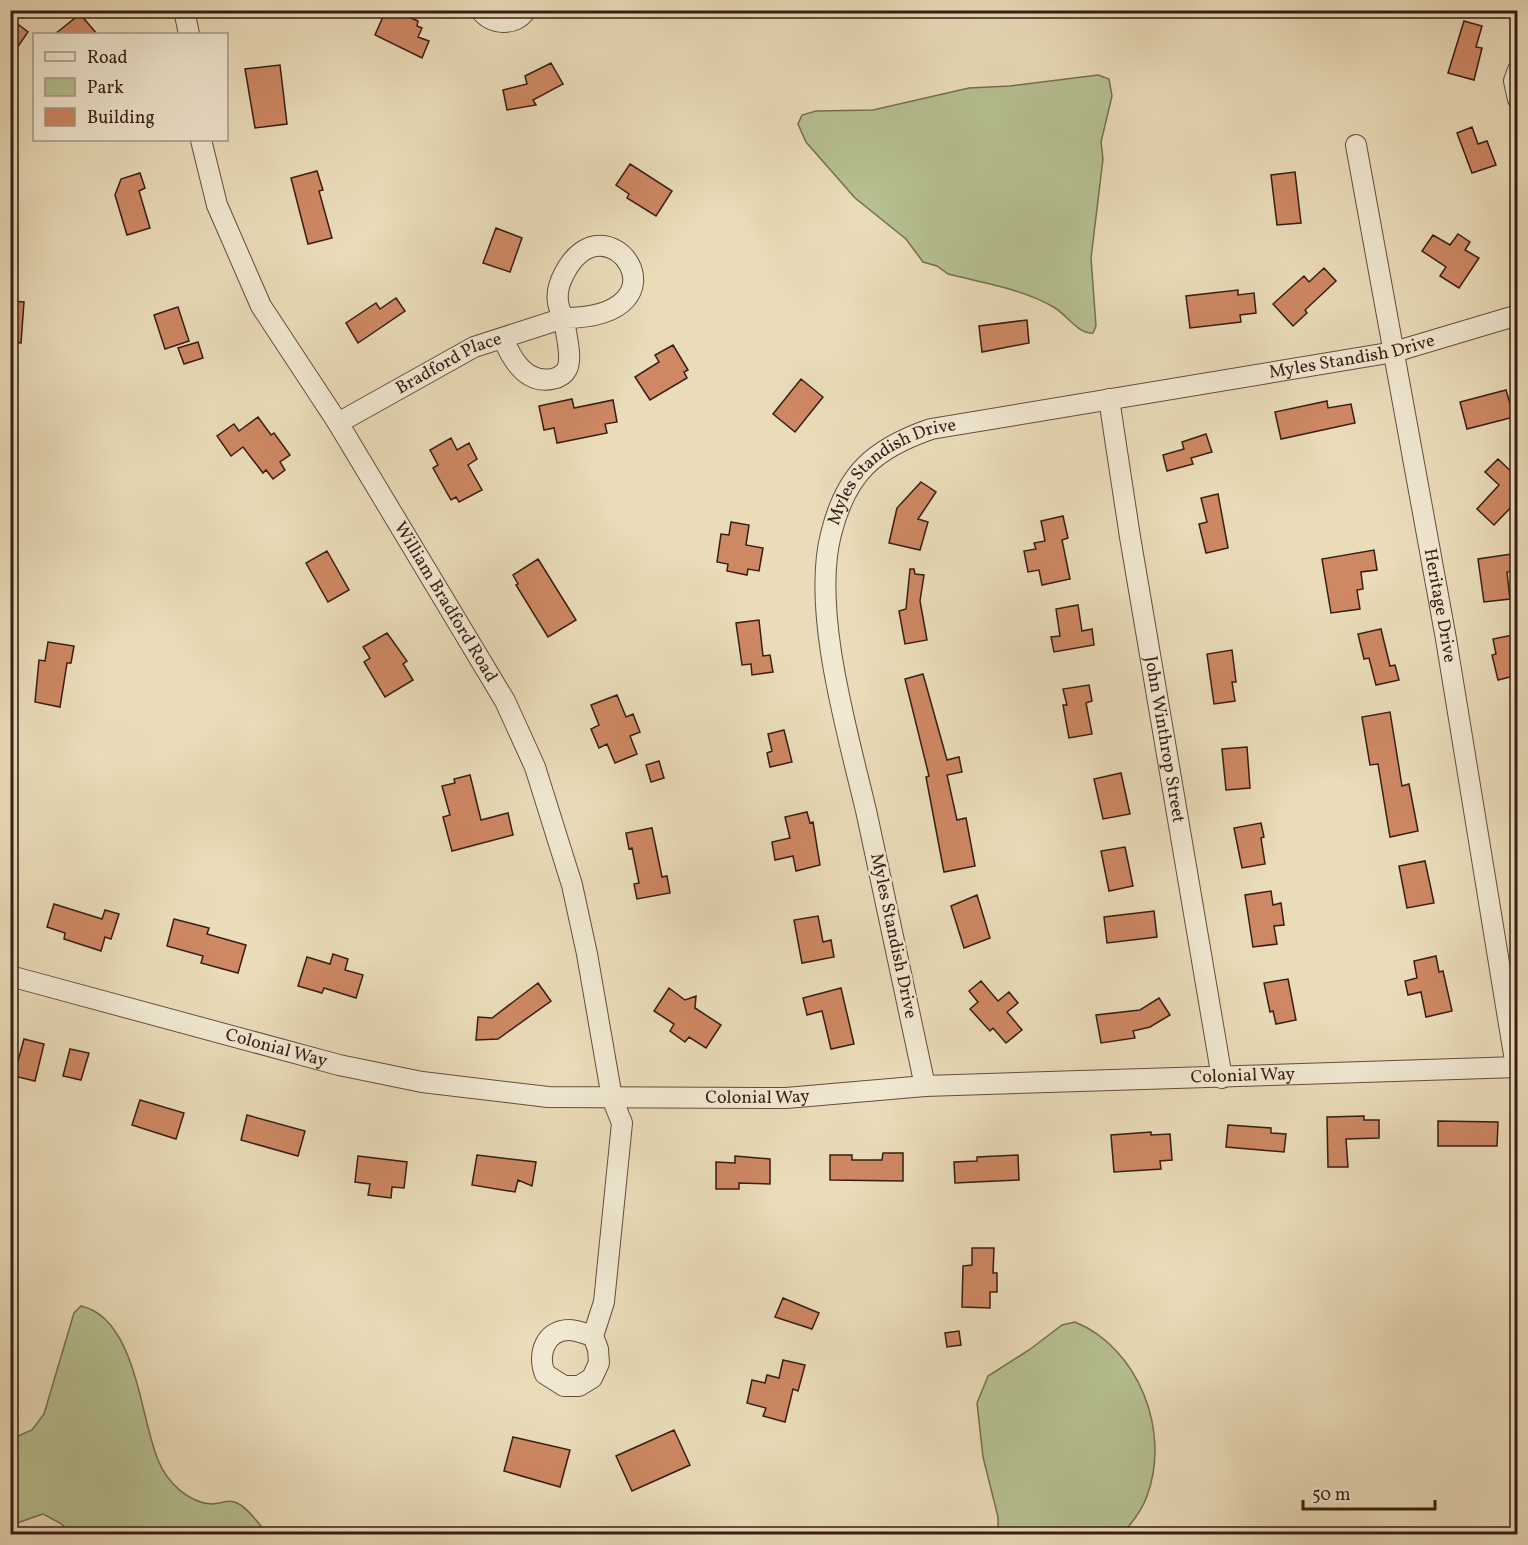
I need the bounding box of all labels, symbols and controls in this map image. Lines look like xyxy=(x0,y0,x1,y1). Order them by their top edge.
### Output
legend xyxy=(33,33,228,141)
text: Road xyxy=(87,46,128,71)
text: Park xyxy=(87,76,124,101)
text: Building xyxy=(87,106,155,131)
street label: Bradford Place xyxy=(391,326,505,401)
street label: Myles Standish Drive xyxy=(1267,328,1438,385)
street label: Myles Standish Drive xyxy=(822,413,958,528)
street label: William Bradford Road xyxy=(388,517,503,687)
street label: Heritage Drive xyxy=(1417,546,1462,664)
street label: John Winthrop Street xyxy=(1138,654,1191,825)
street label: Myles Standish Drive xyxy=(863,851,923,1021)
street label: Colonial Way xyxy=(223,1022,330,1074)
street label: Colonial Way xyxy=(1190,1062,1296,1090)
street label: Colonial Way xyxy=(705,1083,811,1111)
scale bar xyxy=(1303,1473,1435,1511)
text: 50 m xyxy=(1312,1483,1351,1508)

